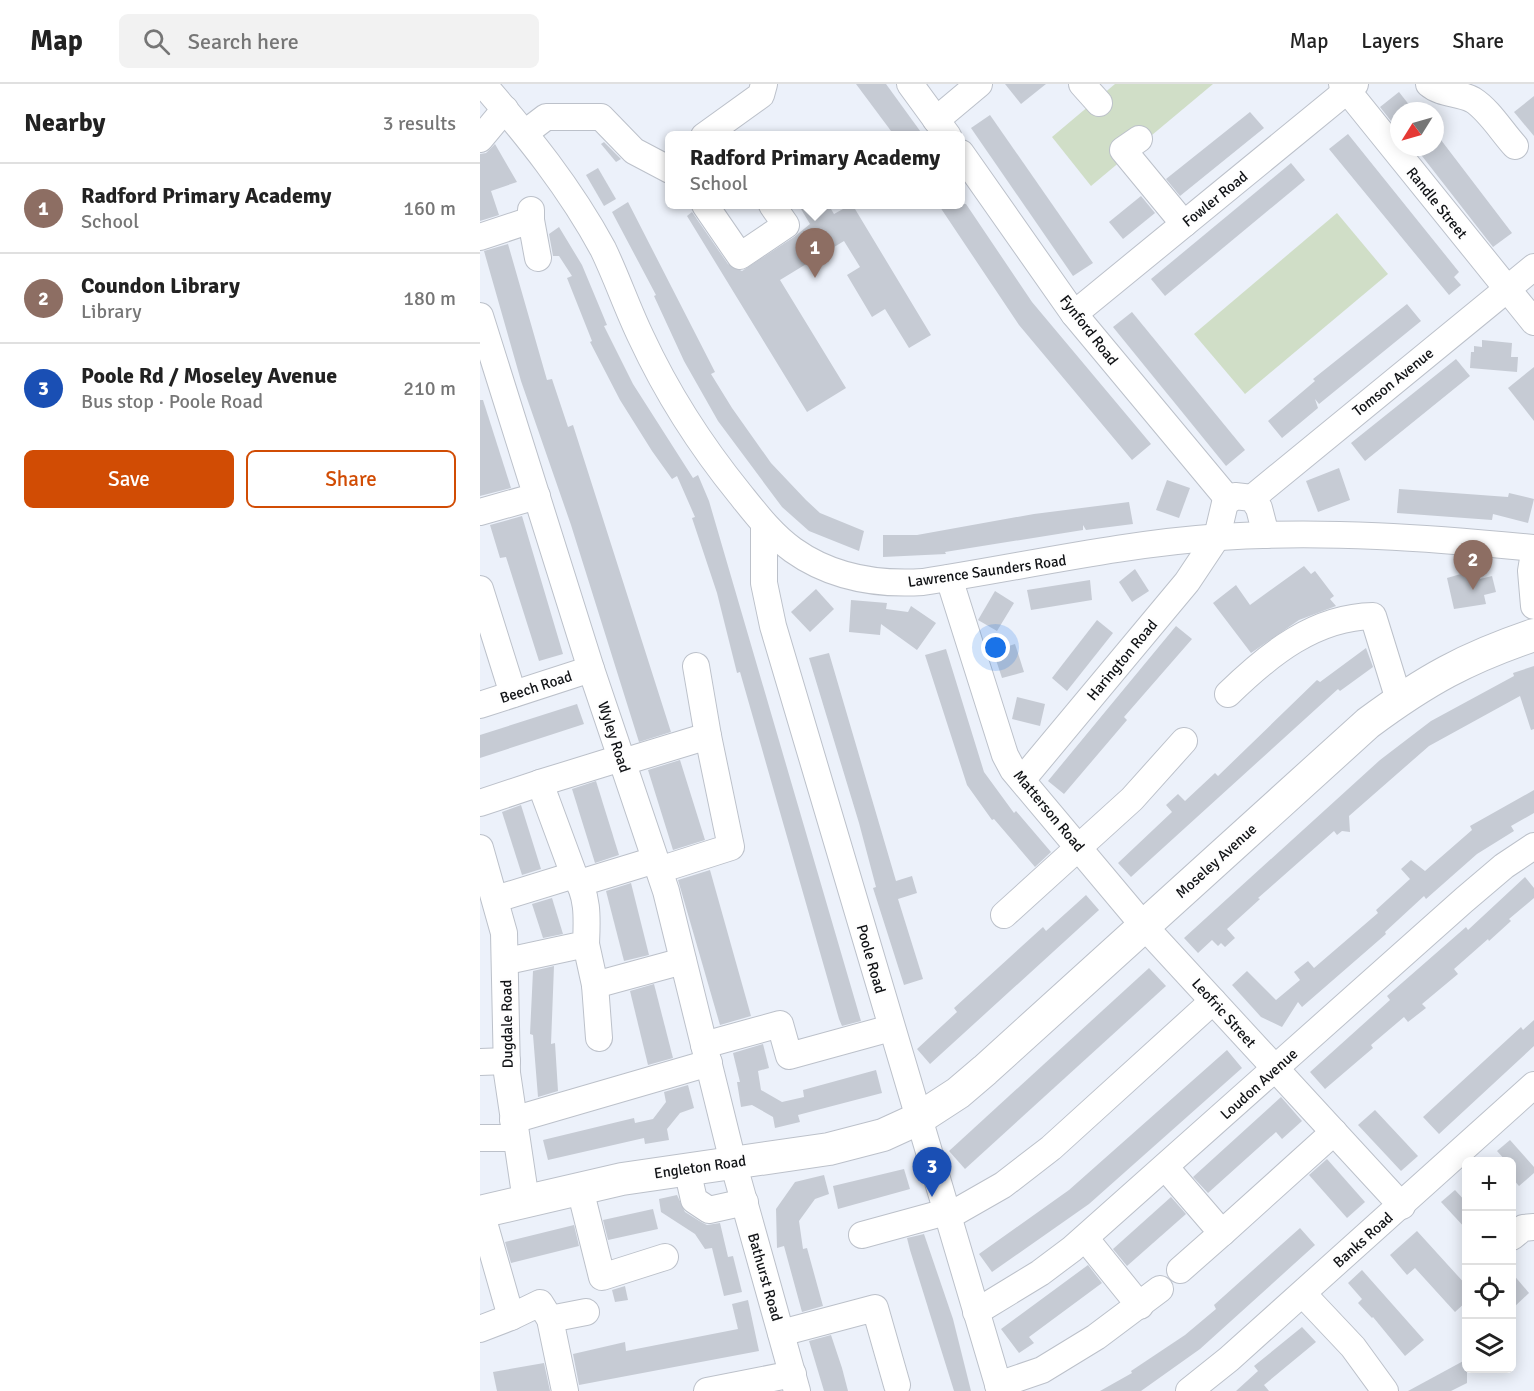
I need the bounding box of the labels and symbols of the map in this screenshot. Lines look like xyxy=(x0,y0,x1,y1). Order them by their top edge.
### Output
north arrow xyxy=(1390,102,1444,156)
street label: Randle Street xyxy=(1403,164,1471,242)
street label: Fowler Road xyxy=(1179,167,1251,231)
pin: 1 xyxy=(796,228,834,278)
street label: Fynford Road xyxy=(1056,291,1122,369)
street label: Tomson Avenue xyxy=(1349,344,1437,420)
pin: 2 xyxy=(1454,540,1492,590)
street label: Lawrence Saunders Road xyxy=(907,551,1067,591)
street label: Harington Road xyxy=(1083,616,1161,704)
your location xyxy=(981,633,1010,662)
street label: Beech Road xyxy=(498,667,574,707)
street label: Wyley Road xyxy=(594,699,634,775)
street label: Matterson Road xyxy=(1010,767,1088,855)
street label: Moseley Avenue xyxy=(1172,820,1260,902)
street label: Poole Road xyxy=(853,922,889,996)
street label: Leofric Street xyxy=(1188,975,1260,1051)
street label: Dugdale Road xyxy=(497,980,517,1068)
street label: Loudon Avenue xyxy=(1217,1045,1301,1123)
pin: 3 xyxy=(912,1148,952,1197)
street label: Engleton Road xyxy=(653,1152,747,1182)
street label: Banks Road xyxy=(1329,1208,1397,1272)
street label: Bathurst Road xyxy=(744,1231,786,1323)

